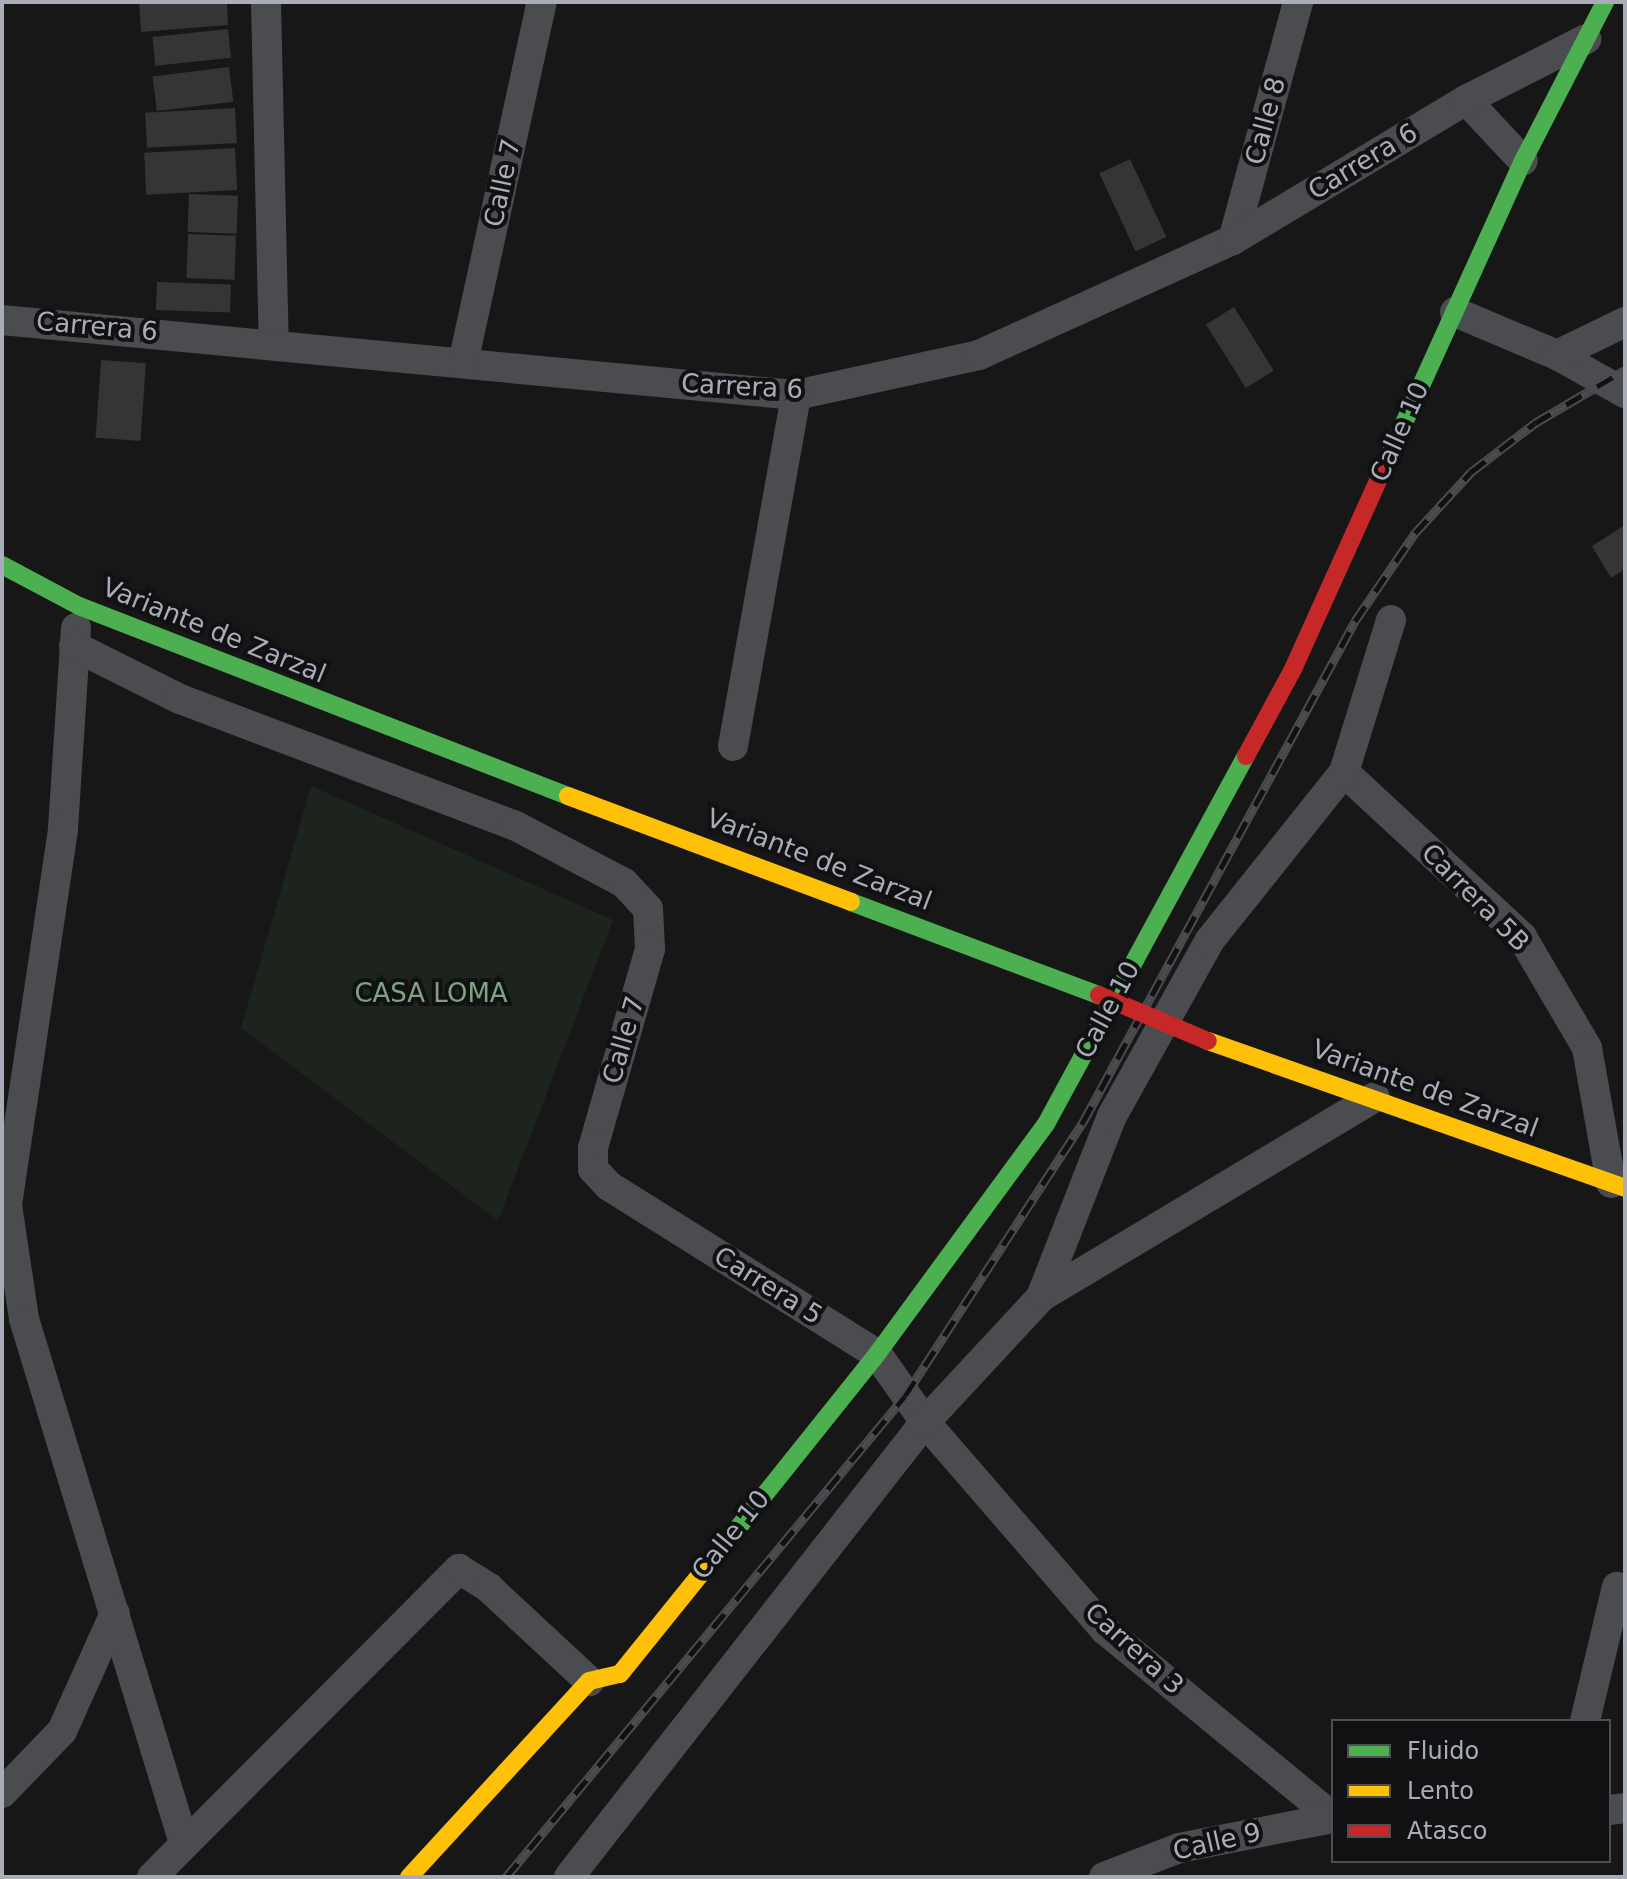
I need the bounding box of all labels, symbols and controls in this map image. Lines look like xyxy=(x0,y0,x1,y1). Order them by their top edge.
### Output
street label: Calle 8 xyxy=(1239,74,1293,168)
street label: Carrera 6 xyxy=(1303,117,1423,207)
street label: Calle 7 xyxy=(478,136,528,230)
street label: Carrera 6 xyxy=(35,306,159,348)
street label: Carrera 6 xyxy=(680,368,804,406)
street label: Calle 10 xyxy=(1364,377,1436,487)
street label: Variante de Zarzal xyxy=(98,572,330,690)
street label: Variante de Zarzal xyxy=(702,803,936,917)
street label: Carrera 5B xyxy=(1415,838,1535,958)
street label: Calle 10 xyxy=(1069,956,1147,1064)
park label: CASA LOMA xyxy=(354,978,508,1010)
street label: Calle 7 xyxy=(597,993,651,1087)
street label: Variante de Zarzal xyxy=(1308,1034,1542,1144)
street label: Carrera 5 xyxy=(708,1240,828,1332)
street label: Calle 10 xyxy=(686,1484,776,1586)
street label: Carrera 3 xyxy=(1078,1597,1190,1701)
legend xyxy=(1331,1719,1611,1863)
text: Fluido xyxy=(1407,1737,1479,1765)
text: Lento xyxy=(1407,1777,1474,1805)
street label: Calle 9 xyxy=(1170,1817,1264,1867)
text: Atasco xyxy=(1407,1817,1488,1845)

